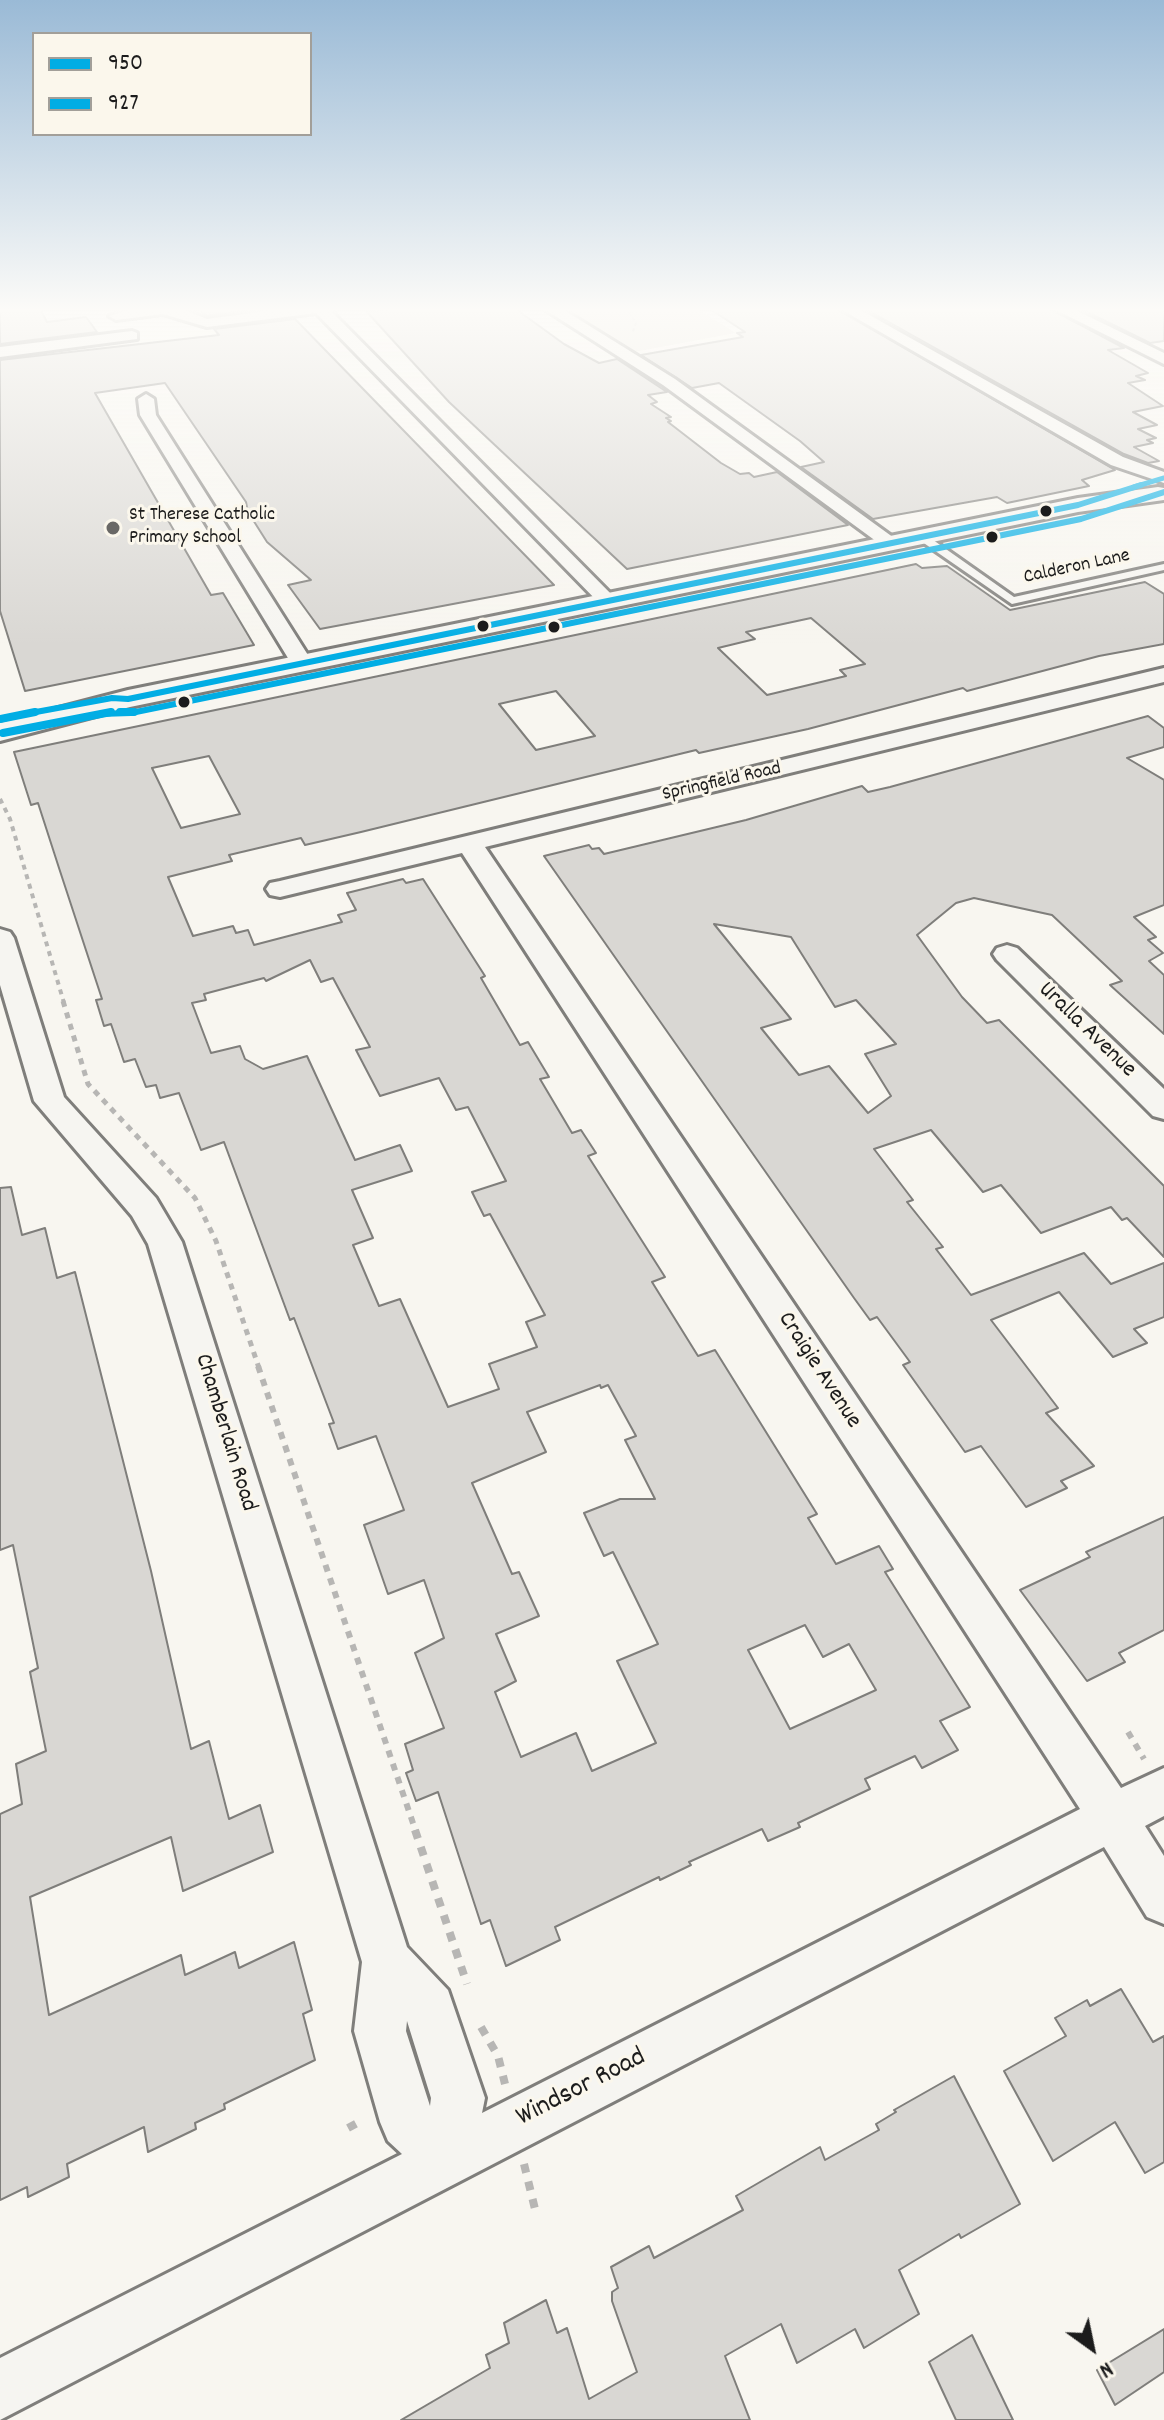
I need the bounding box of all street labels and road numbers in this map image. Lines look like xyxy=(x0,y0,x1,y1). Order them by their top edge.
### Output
street label: Calderon Lane xyxy=(1022,545,1132,591)
street label: Springfield Road xyxy=(660,758,784,808)
street label: Uralla Avenue xyxy=(1031,977,1141,1085)
street label: Craigie Avenue xyxy=(770,1307,866,1435)
street label: Chamberlain Road xyxy=(186,1351,262,1515)
street label: Windsor Road xyxy=(512,2042,652,2136)

